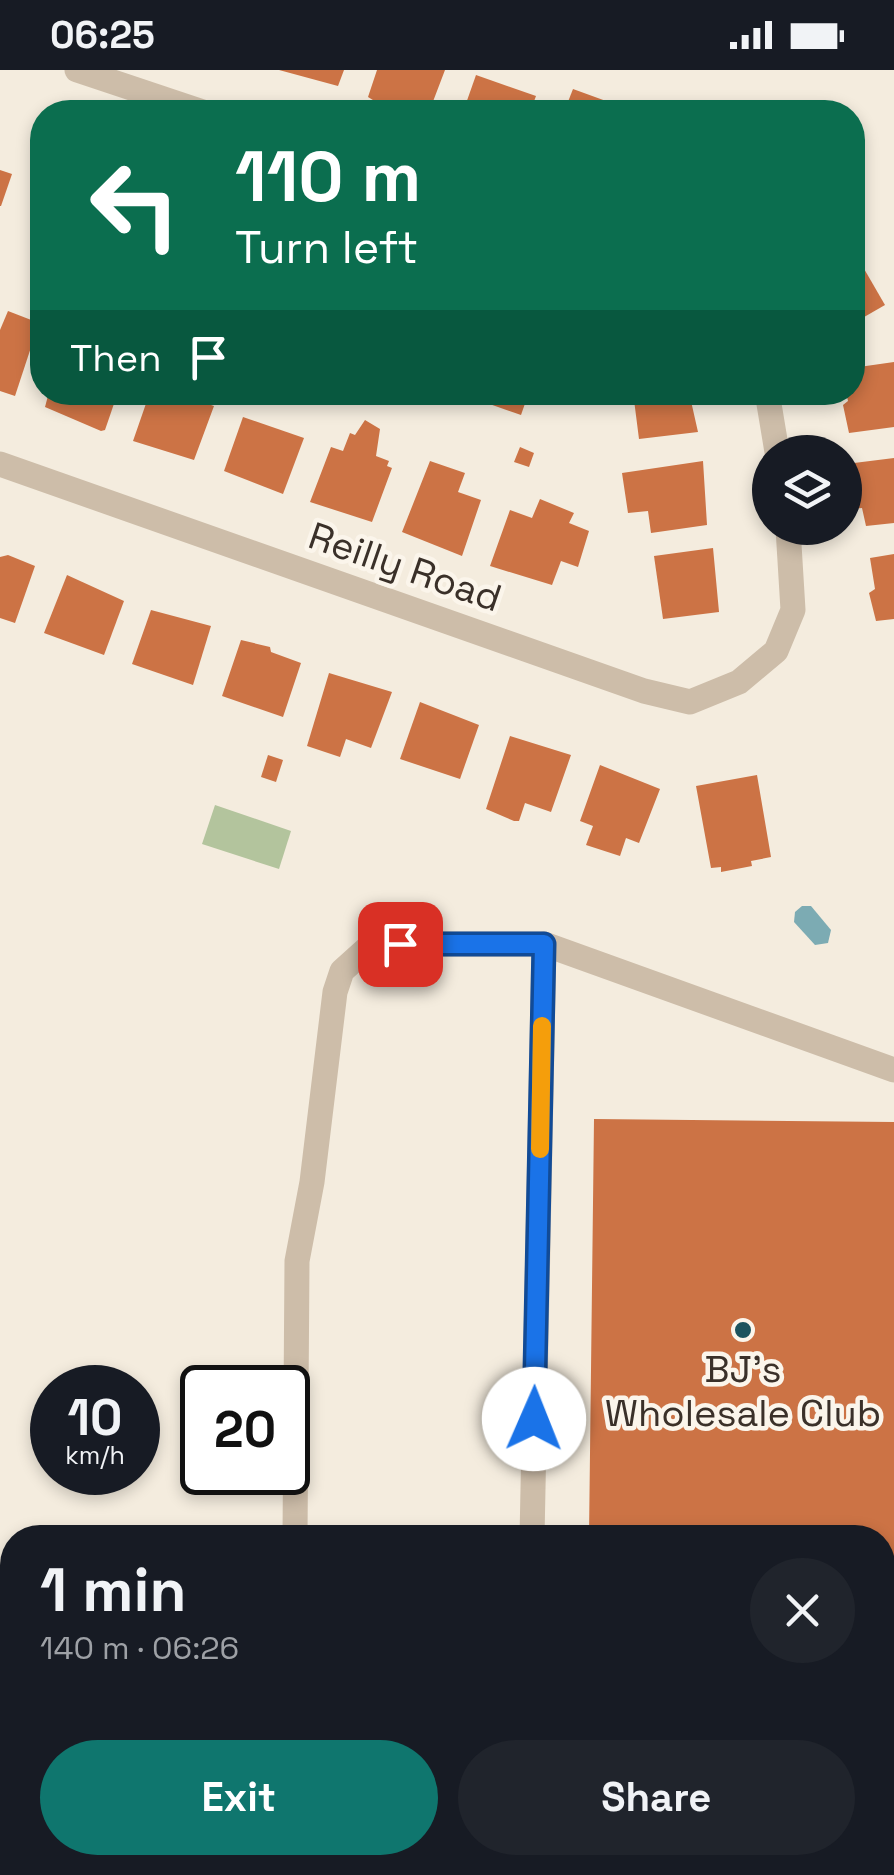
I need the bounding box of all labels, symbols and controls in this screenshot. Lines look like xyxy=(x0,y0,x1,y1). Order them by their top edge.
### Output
text: 06:25 xyxy=(50,11,155,59)
text: 110 m xyxy=(235,132,421,221)
icon: left xyxy=(70,140,200,270)
text: Turn left xyxy=(235,219,418,276)
icon: arrive xyxy=(181,330,236,385)
text: Then xyxy=(70,334,161,382)
map controls xyxy=(752,435,862,545)
button: layers xyxy=(752,435,862,545)
street label: Reilly Road xyxy=(302,512,508,622)
pin xyxy=(358,902,443,987)
icon: arrive xyxy=(373,917,428,972)
marker: BJ's Wholesale Club xyxy=(732,1319,754,1341)
place label: BJ's Wholesale Club xyxy=(605,1345,881,1437)
speed limit sign: 20 xyxy=(180,1365,310,1495)
position arrow xyxy=(482,1367,586,1471)
text: 10 xyxy=(68,1386,123,1450)
text: km/h xyxy=(65,1439,125,1471)
text: 1 min xyxy=(40,1552,187,1629)
button: close xyxy=(750,1558,855,1663)
text: 140 m · 06:26 xyxy=(40,1628,239,1668)
button: Exit xyxy=(40,1740,438,1855)
button: Share xyxy=(458,1740,855,1855)

